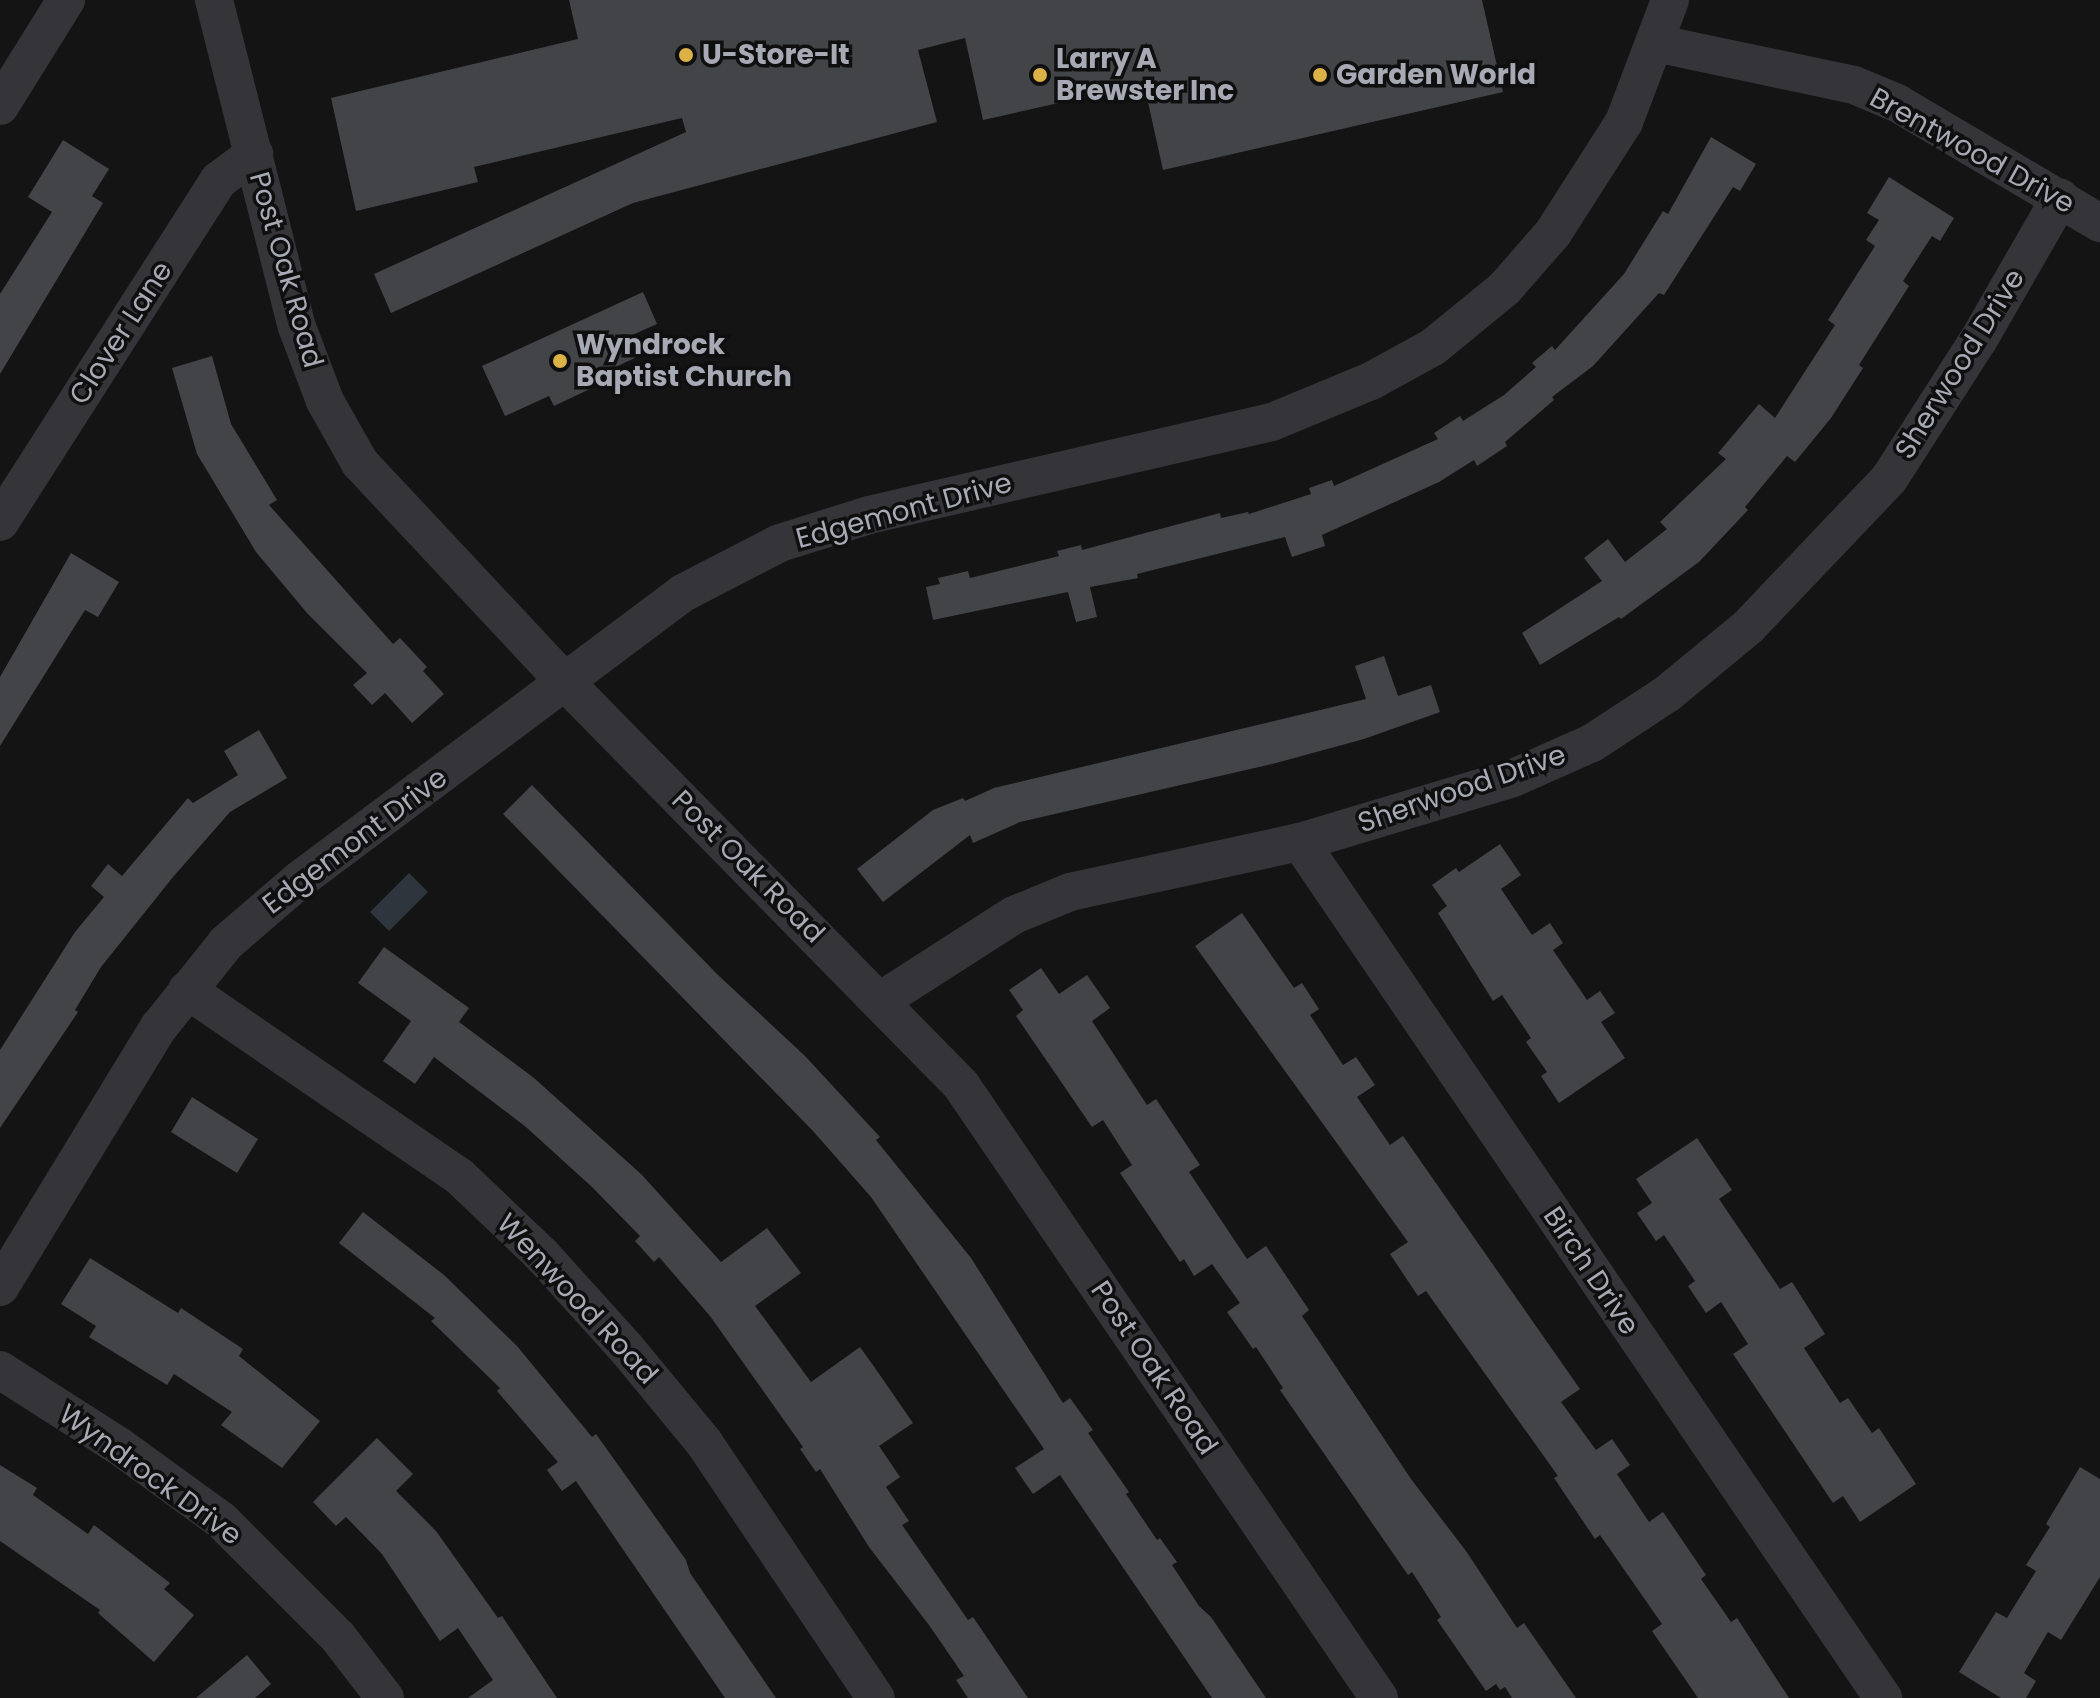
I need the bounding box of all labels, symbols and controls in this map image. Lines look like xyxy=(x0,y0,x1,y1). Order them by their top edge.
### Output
place label: U-Store-It xyxy=(702,38,850,72)
place label: Larry A Brewster Inc xyxy=(1056,42,1234,108)
marker: U-Store-It xyxy=(677,46,695,64)
place label: Garden World xyxy=(1336,58,1536,92)
marker: Larry A Brewster Inc xyxy=(1031,66,1049,84)
marker: Garden World xyxy=(1311,66,1329,84)
street label: Brentwood Drive xyxy=(1864,81,2080,221)
street label: Post Oak Road xyxy=(242,168,330,372)
street label: Clover Lane xyxy=(62,255,180,411)
street label: Sherwood Drive xyxy=(1888,263,2032,465)
place label: Wyndrock Baptist Church xyxy=(576,328,792,394)
marker: Wyndrock Baptist Church xyxy=(551,352,569,370)
street label: Edgemont Drive xyxy=(792,466,1016,556)
street label: Sherwood Drive xyxy=(1354,738,1570,840)
street label: Edgemont Drive xyxy=(256,761,454,921)
street label: Post Oak Road xyxy=(665,784,831,950)
street label: Birch Drive xyxy=(1536,1201,1646,1341)
street label: Wenwood Road xyxy=(489,1207,665,1391)
street label: Post Oak Road xyxy=(1084,1275,1224,1461)
street label: Wyndrock Drive xyxy=(52,1398,248,1552)

